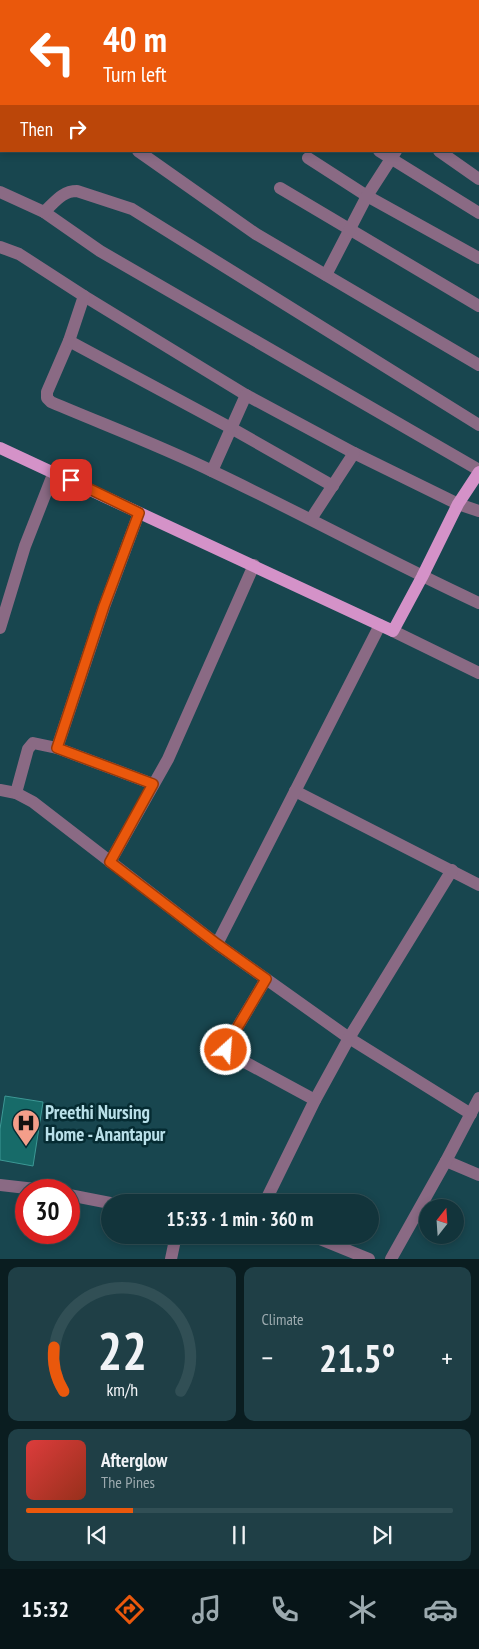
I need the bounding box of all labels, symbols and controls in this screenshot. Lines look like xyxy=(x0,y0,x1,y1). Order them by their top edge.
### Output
text: 40 m xyxy=(103,16,167,62)
icon: left xyxy=(20,20,85,85)
text: Turn left xyxy=(103,60,167,88)
icon: right xyxy=(63,115,91,143)
text: Then xyxy=(20,117,53,141)
pin xyxy=(50,459,92,501)
icon: arrive xyxy=(57,466,85,494)
position arrow xyxy=(199,1023,251,1075)
place label: Preethi Nursing Home - Anantapur xyxy=(45,1100,166,1146)
hospital icon: Preethi Nursing Home - Anantapur xyxy=(11,1108,41,1147)
speed limit sign: 30 xyxy=(15,1179,80,1244)
north arrow xyxy=(419,1199,464,1244)
map controls xyxy=(419,1199,464,1244)
text: 15:33 · 1 min · 360 m xyxy=(167,1207,313,1231)
text: Climate xyxy=(262,1309,304,1329)
text: 22 xyxy=(97,1317,147,1384)
text: 21.5° xyxy=(319,1333,395,1382)
text: − xyxy=(262,1339,273,1376)
text: + xyxy=(441,1339,453,1376)
text: km/h xyxy=(106,1378,138,1401)
text: Afterglow xyxy=(101,1448,167,1472)
text: The Pines xyxy=(101,1472,155,1492)
icon: previous xyxy=(83,1521,111,1549)
icon: pause xyxy=(225,1521,253,1549)
icon: next xyxy=(368,1521,396,1549)
icon: directions xyxy=(112,1592,147,1627)
icon: music xyxy=(189,1592,224,1627)
icon: phone xyxy=(267,1592,302,1627)
icon: climate xyxy=(345,1592,380,1627)
icon: car xyxy=(423,1592,458,1627)
text: 15:32 xyxy=(21,1595,69,1623)

